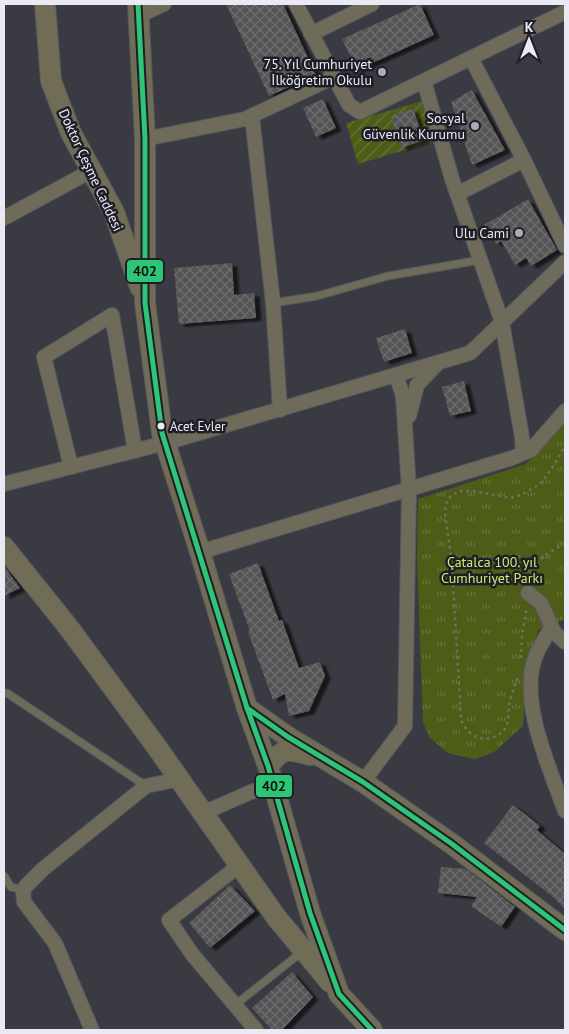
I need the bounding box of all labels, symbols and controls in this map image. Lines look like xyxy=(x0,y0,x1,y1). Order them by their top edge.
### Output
north arrow xyxy=(504,15,554,65)
text: K xyxy=(525,18,534,36)
place label: 75. Yıl Cumhuriyet İlköğretim Okulu xyxy=(264,55,372,89)
marker: 75. Yıl Cumhuriyet İlköğretim Okulu xyxy=(376,66,388,78)
street label: Doktor Çeşme Caddesi xyxy=(55,106,127,234)
place label: Sosyal Güvenlik Kurumu xyxy=(363,109,465,143)
marker: Sosyal Güvenlik Kurumu xyxy=(469,120,481,132)
place label: Ulu Cami xyxy=(455,224,509,242)
marker: Ulu Cami xyxy=(513,227,525,239)
line badge: 402 xyxy=(126,259,164,283)
text: 402 xyxy=(133,262,157,280)
place label: Acet Evler xyxy=(170,418,226,435)
marker: Acet Evler xyxy=(156,421,166,431)
park label: Çatalca 100. yıl Cumhuriyet Parkı xyxy=(441,553,543,587)
line badge: 402 xyxy=(255,774,293,798)
text: 402 xyxy=(262,777,286,795)

